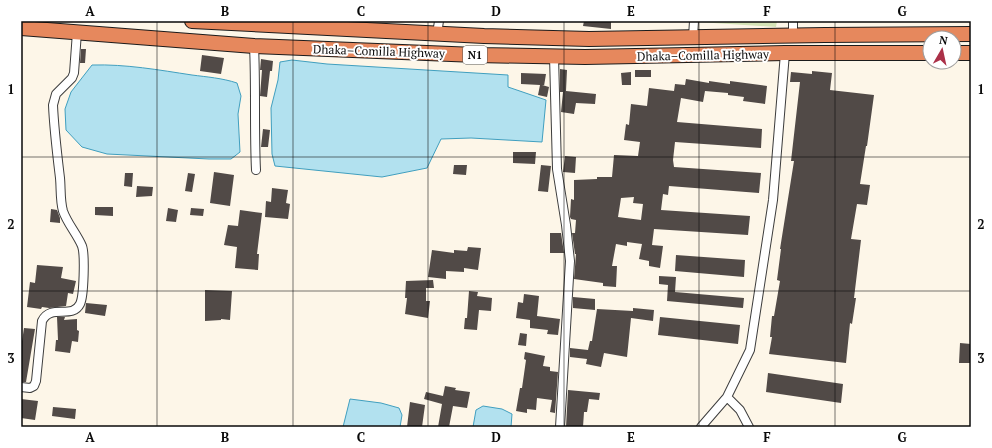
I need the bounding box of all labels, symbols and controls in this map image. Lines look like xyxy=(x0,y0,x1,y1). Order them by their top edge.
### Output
text: A xyxy=(85,2,95,20)
text: B xyxy=(221,2,229,20)
text: C xyxy=(357,2,365,20)
text: D xyxy=(491,2,501,20)
text: E xyxy=(627,2,635,20)
text: F xyxy=(763,2,771,20)
text: G xyxy=(897,2,907,20)
north arrow xyxy=(922,30,962,70)
text: N xyxy=(938,33,949,48)
street label: Dhaka–Comilla Highway xyxy=(313,41,446,61)
road number: N1 xyxy=(463,46,487,64)
street label: Dhaka–Comilla Highway xyxy=(637,46,770,64)
text: 1 xyxy=(7,80,15,98)
text: 1 xyxy=(977,80,985,98)
text: 2 xyxy=(7,215,15,233)
text: 2 xyxy=(977,215,985,233)
text: 3 xyxy=(7,349,15,367)
text: 3 xyxy=(977,349,985,367)
text: A xyxy=(85,428,95,446)
text: B xyxy=(221,428,229,446)
text: C xyxy=(357,428,365,446)
text: D xyxy=(491,428,501,446)
text: E xyxy=(627,428,635,446)
text: F xyxy=(763,428,771,446)
text: G xyxy=(897,428,907,446)

